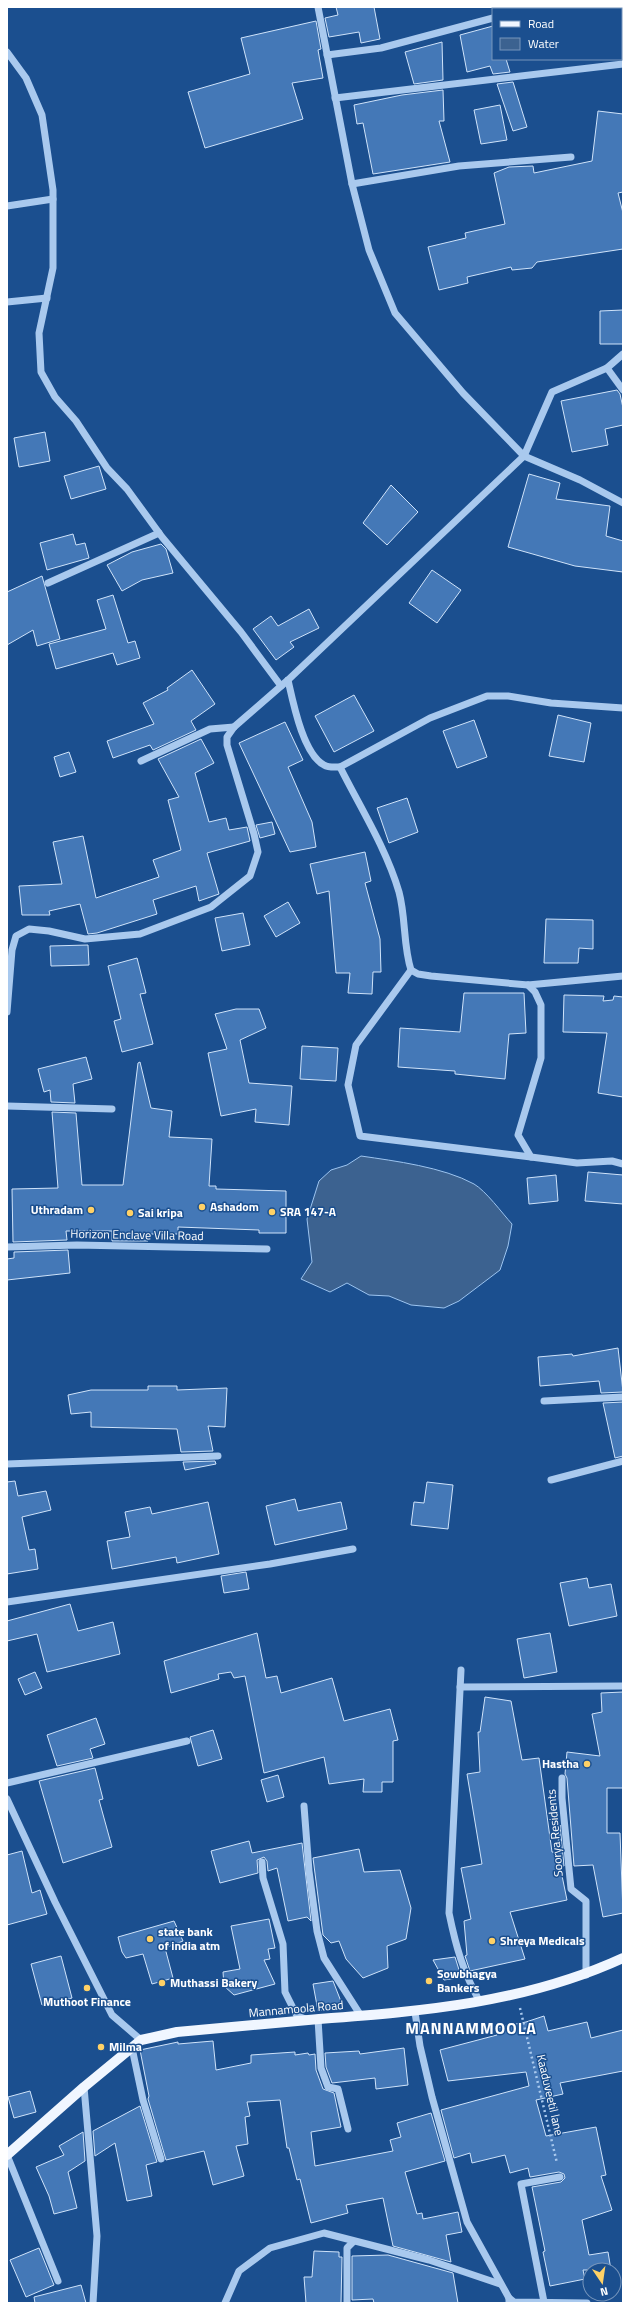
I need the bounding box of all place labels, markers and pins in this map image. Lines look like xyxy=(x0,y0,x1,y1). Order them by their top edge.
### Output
place label: Ashadom xyxy=(210,1197,259,1216)
place label: Uthradam xyxy=(31,1200,83,1219)
marker: Ashadom xyxy=(197,1202,207,1212)
place label: SRA 147-A xyxy=(280,1202,337,1221)
place label: Sai kripa xyxy=(138,1203,183,1222)
marker: Uthradam xyxy=(86,1205,96,1215)
marker: SRA 147-A xyxy=(267,1207,277,1217)
marker: Sai kripa xyxy=(125,1208,135,1218)
place label: Hastha xyxy=(542,1754,579,1773)
marker: Hastha xyxy=(582,1759,592,1769)
place label: state bank of india atm xyxy=(158,1922,220,1955)
place label: Shreya Medicals xyxy=(500,1931,585,1950)
marker: state bank of india atm xyxy=(145,1934,155,1944)
marker: Shreya Medicals xyxy=(487,1936,497,1946)
place label: Sowbhagya Bankers xyxy=(437,1964,497,1997)
place label: Muthassi Bakery xyxy=(170,1973,257,1992)
marker: Sowbhagya Bankers xyxy=(424,1976,434,1986)
marker: Muthassi Bakery xyxy=(157,1978,167,1988)
marker: Muthoot Finance xyxy=(82,1983,92,1993)
place label: Muthoot Finance xyxy=(43,1992,131,2011)
place label: Milma xyxy=(109,2037,142,2056)
marker: Milma xyxy=(96,2042,106,2052)

